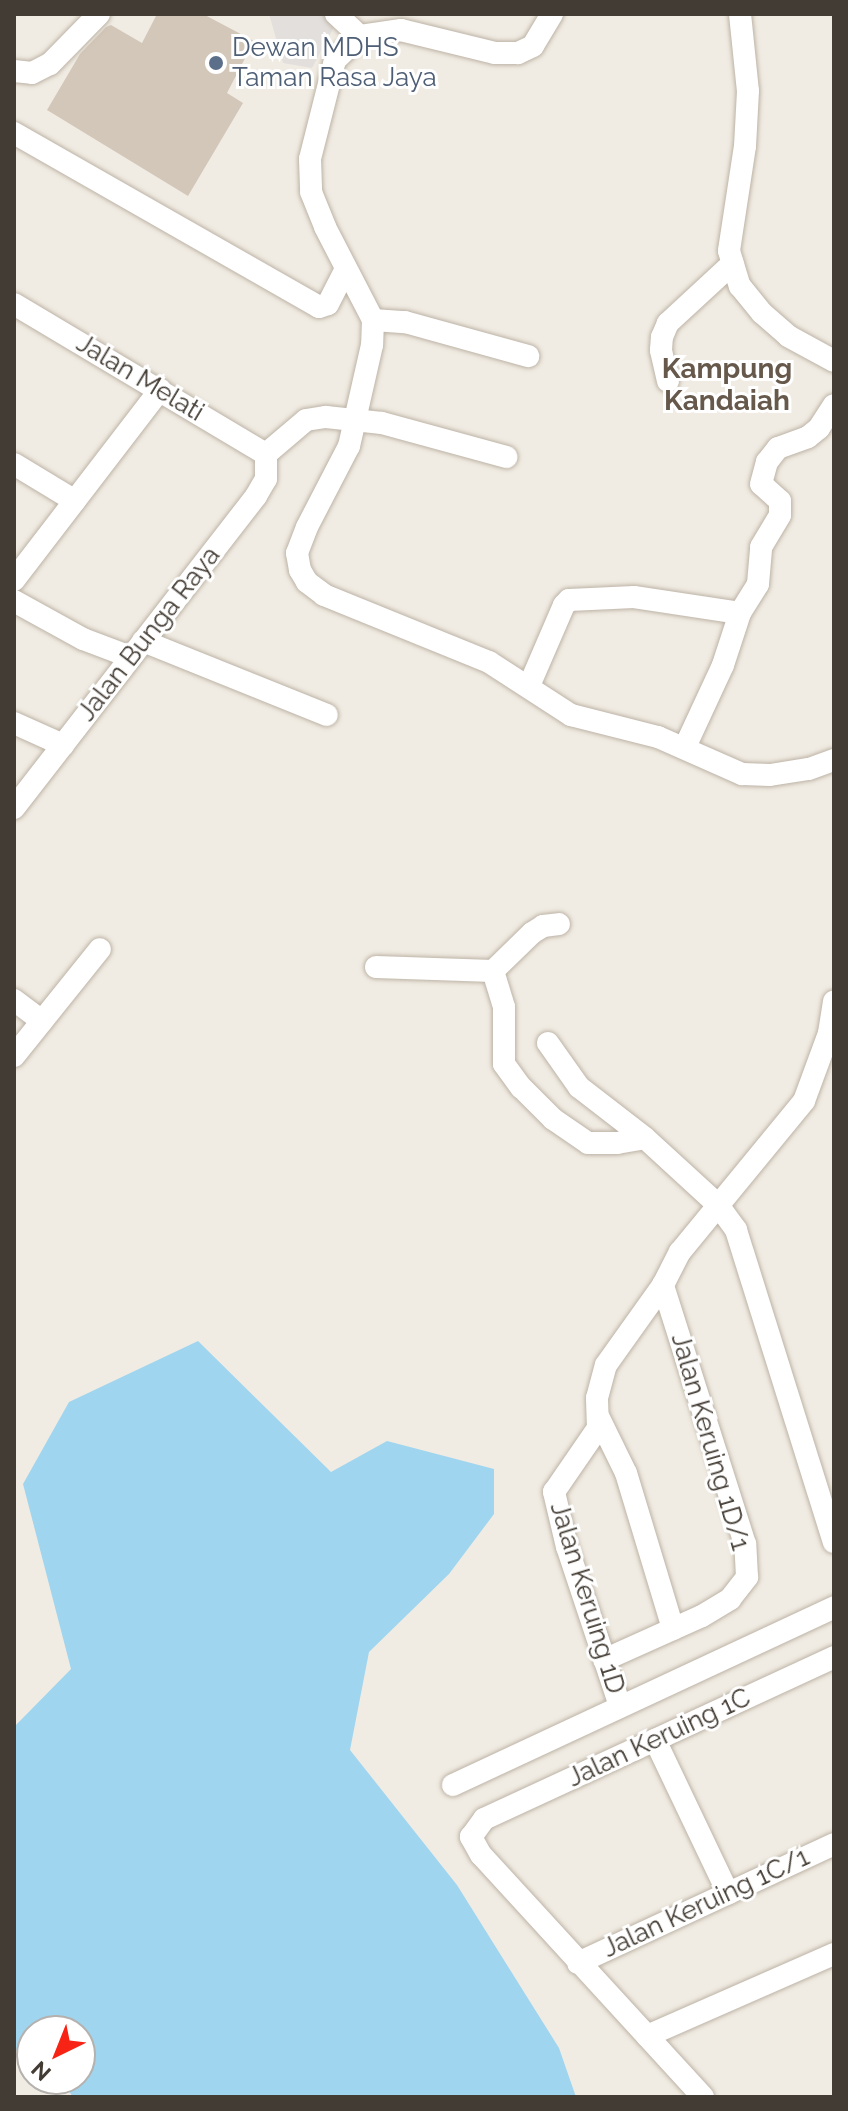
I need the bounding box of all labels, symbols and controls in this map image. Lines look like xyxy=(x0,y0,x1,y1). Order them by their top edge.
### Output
place label: Dewan MDHS Taman Rasa Jaya xyxy=(232,32,437,94)
marker: Dewan MDHS Taman Rasa Jaya xyxy=(207,54,225,72)
street label: Jalan Melati xyxy=(71,328,209,428)
district label: Kampung Kandaiah xyxy=(662,352,792,418)
street label: Jalan Bunga Raya xyxy=(71,541,227,727)
street label: Jalan Keruing 1D/1 xyxy=(664,1330,756,1554)
street label: Jalan Keruing 1D xyxy=(543,1499,631,1697)
street label: Jalan Keruing 1C xyxy=(563,1682,755,1794)
street label: Jalan Keruing 1C/1 xyxy=(598,1842,814,1964)
north arrow xyxy=(16,2015,96,2095)
text: N xyxy=(26,2056,56,2086)

